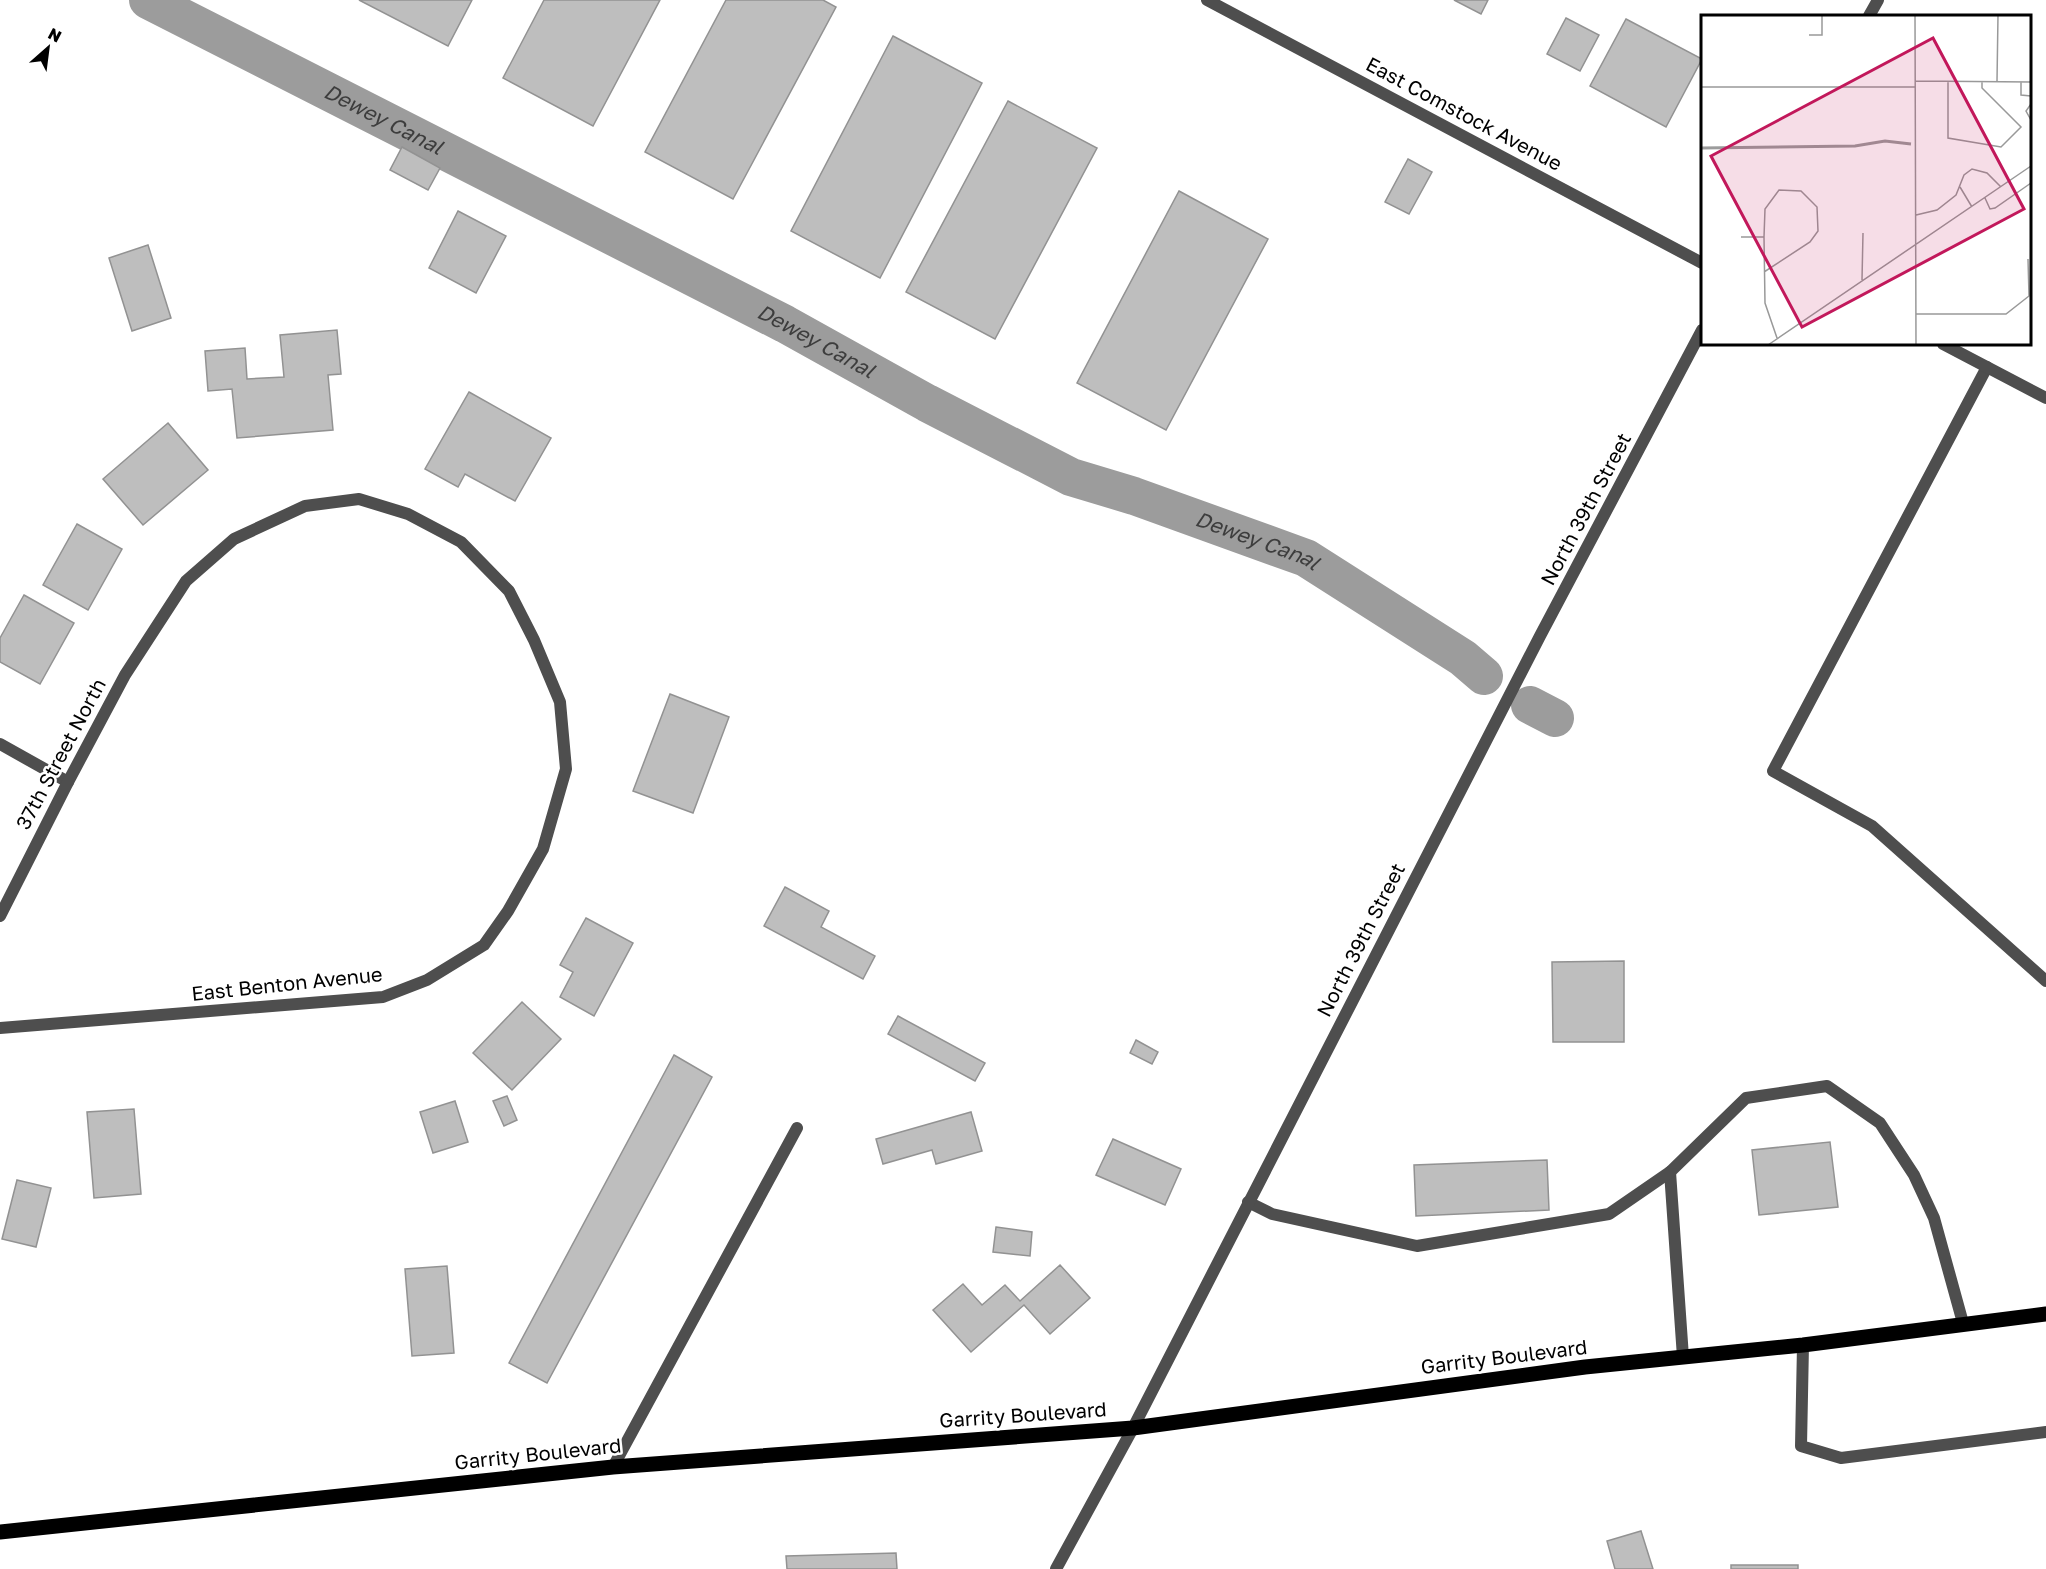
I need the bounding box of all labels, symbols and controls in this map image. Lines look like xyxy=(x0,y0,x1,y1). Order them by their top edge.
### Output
inset map xyxy=(1701,15,2031,345)
north arrow xyxy=(18,18,78,78)
text: N xyxy=(45,23,65,46)
street label: East Comstock Avenue xyxy=(1362,51,1567,175)
water label: Dewey Canal xyxy=(320,78,449,160)
water label: Dewey Canal xyxy=(753,298,881,384)
street label: North 39th Street xyxy=(1535,428,1635,589)
water label: Dewey Canal xyxy=(1192,505,1326,576)
street label: 37th Street North xyxy=(10,674,110,833)
street label: North 39th Street xyxy=(1311,859,1409,1020)
street label: East Benton Avenue xyxy=(190,961,384,1005)
street label: Garrity Boulevard xyxy=(1419,1334,1589,1378)
street label: Garrity Boulevard xyxy=(938,1396,1107,1432)
street label: Garrity Boulevard xyxy=(453,1432,623,1474)

